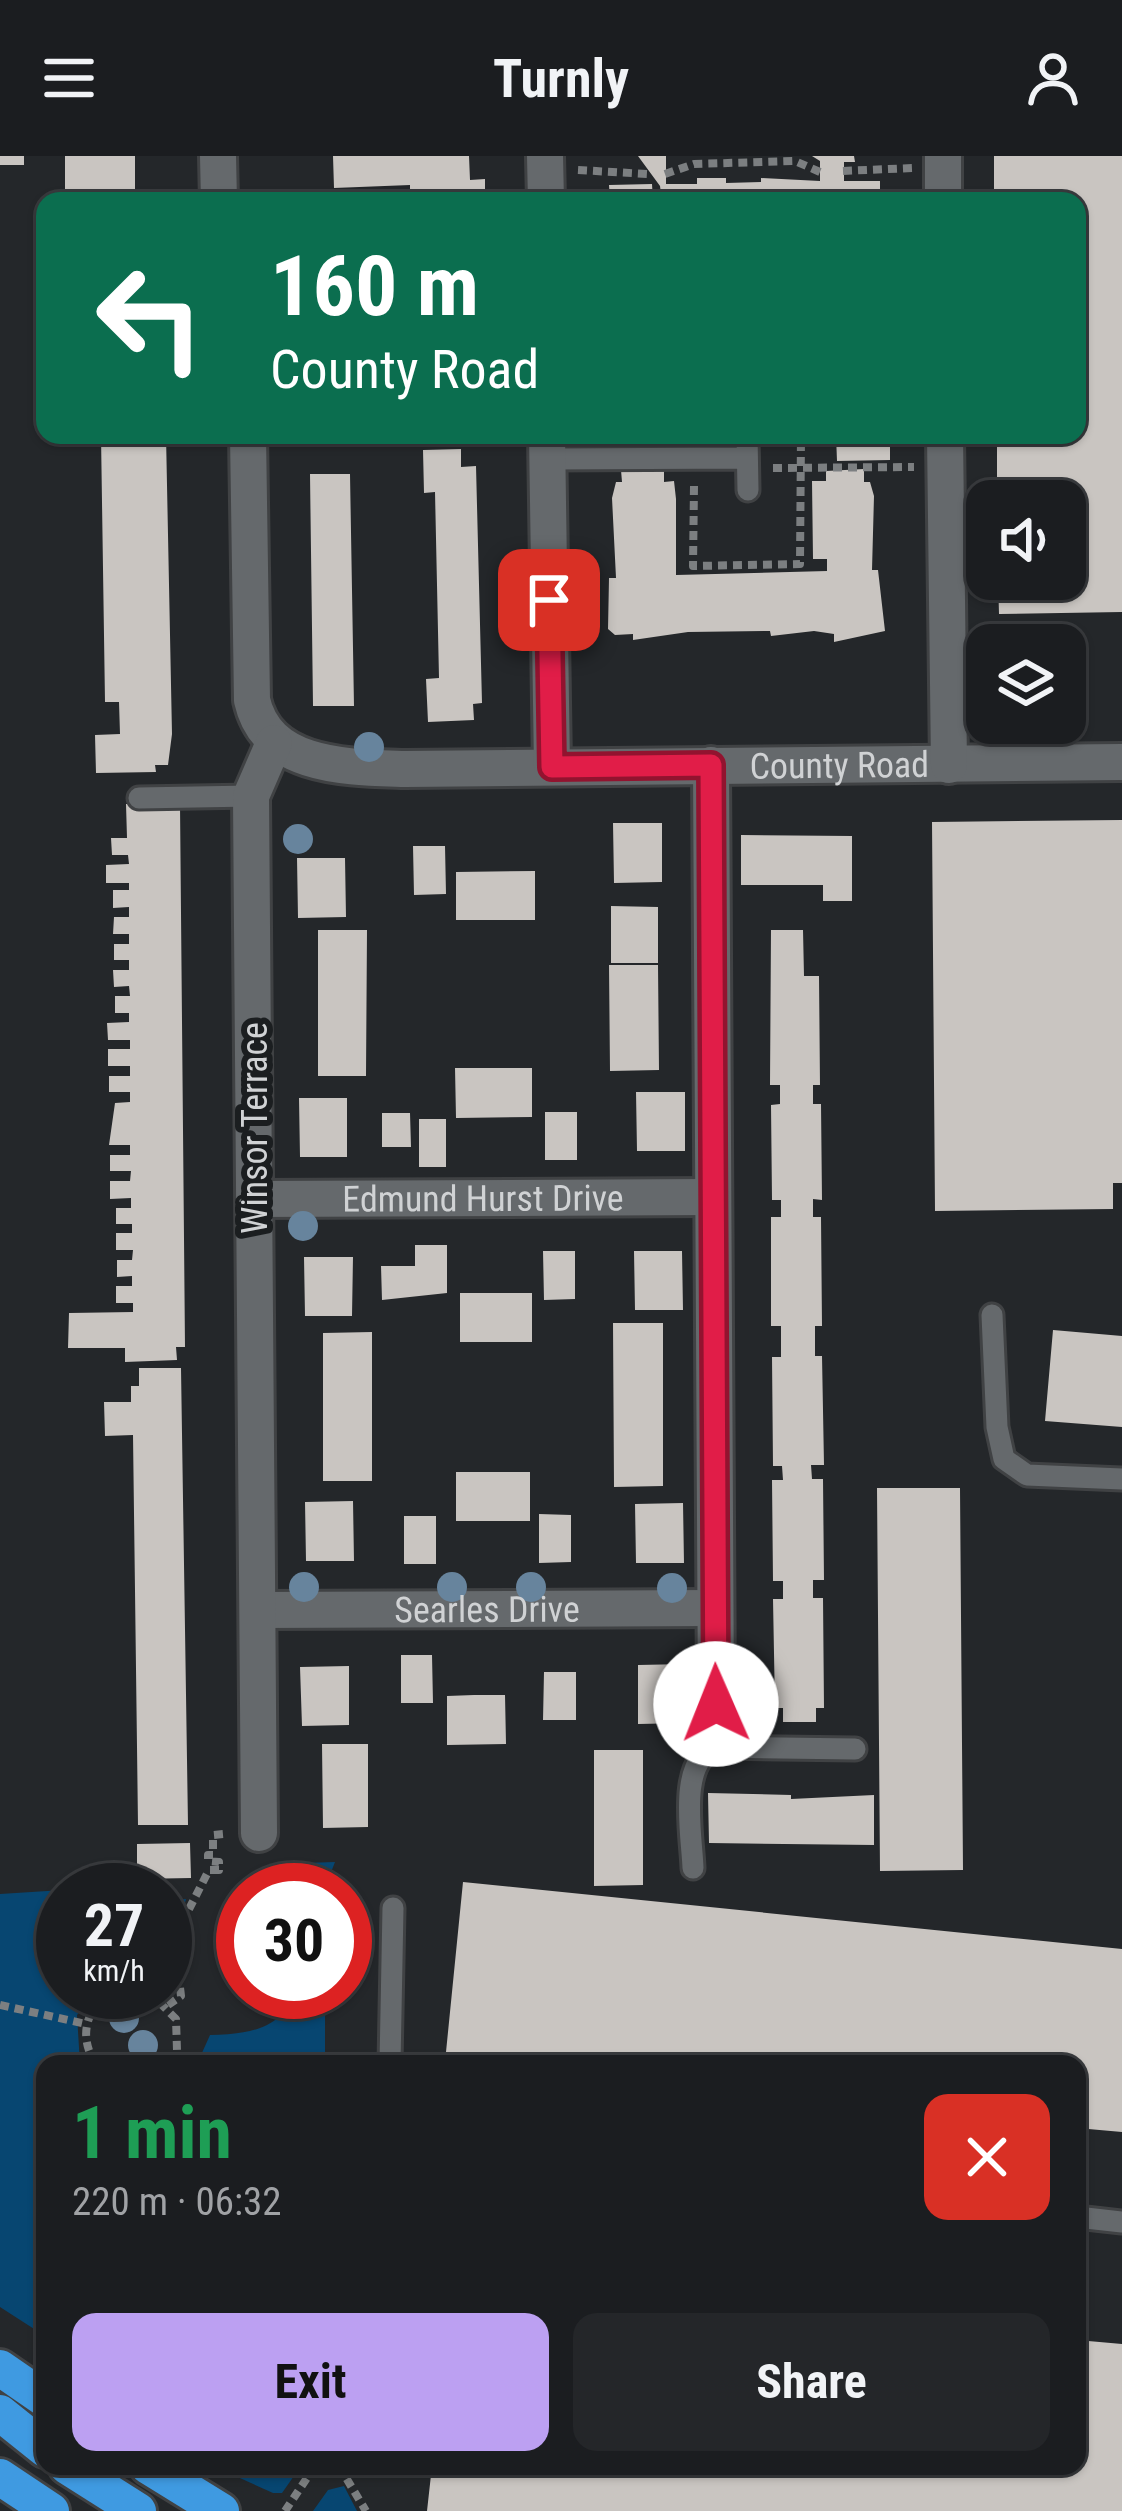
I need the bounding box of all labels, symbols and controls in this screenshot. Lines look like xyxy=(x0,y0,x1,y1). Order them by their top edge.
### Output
icon: menu xyxy=(36,45,102,111)
icon: person xyxy=(1020,45,1086,111)
text: Turnly xyxy=(493,47,629,110)
text: 160 m xyxy=(270,237,479,336)
icon: left xyxy=(72,240,228,396)
text: County Road xyxy=(270,338,539,401)
map controls xyxy=(966,480,1086,744)
button: sound xyxy=(966,480,1086,600)
pin xyxy=(498,549,600,651)
icon: arrive xyxy=(516,567,582,633)
button: layers xyxy=(966,624,1086,744)
street label: County Road xyxy=(749,744,929,788)
street label: Winsor Terrace xyxy=(234,1022,276,1234)
street label: Edmund Hurst Drive xyxy=(342,1177,624,1221)
street label: Searles Drive xyxy=(394,1589,580,1631)
position arrow xyxy=(653,1641,779,1767)
speed limit sign: 30 xyxy=(216,1863,372,2019)
text: 27 xyxy=(84,1890,144,1961)
text: km/h xyxy=(83,1953,145,1988)
text: 1 min xyxy=(72,2091,232,2176)
button: close xyxy=(924,2094,1050,2220)
text: 220 m · 06:32 xyxy=(72,2179,282,2225)
button: Exit xyxy=(72,2313,549,2451)
button: Share xyxy=(573,2313,1050,2451)

